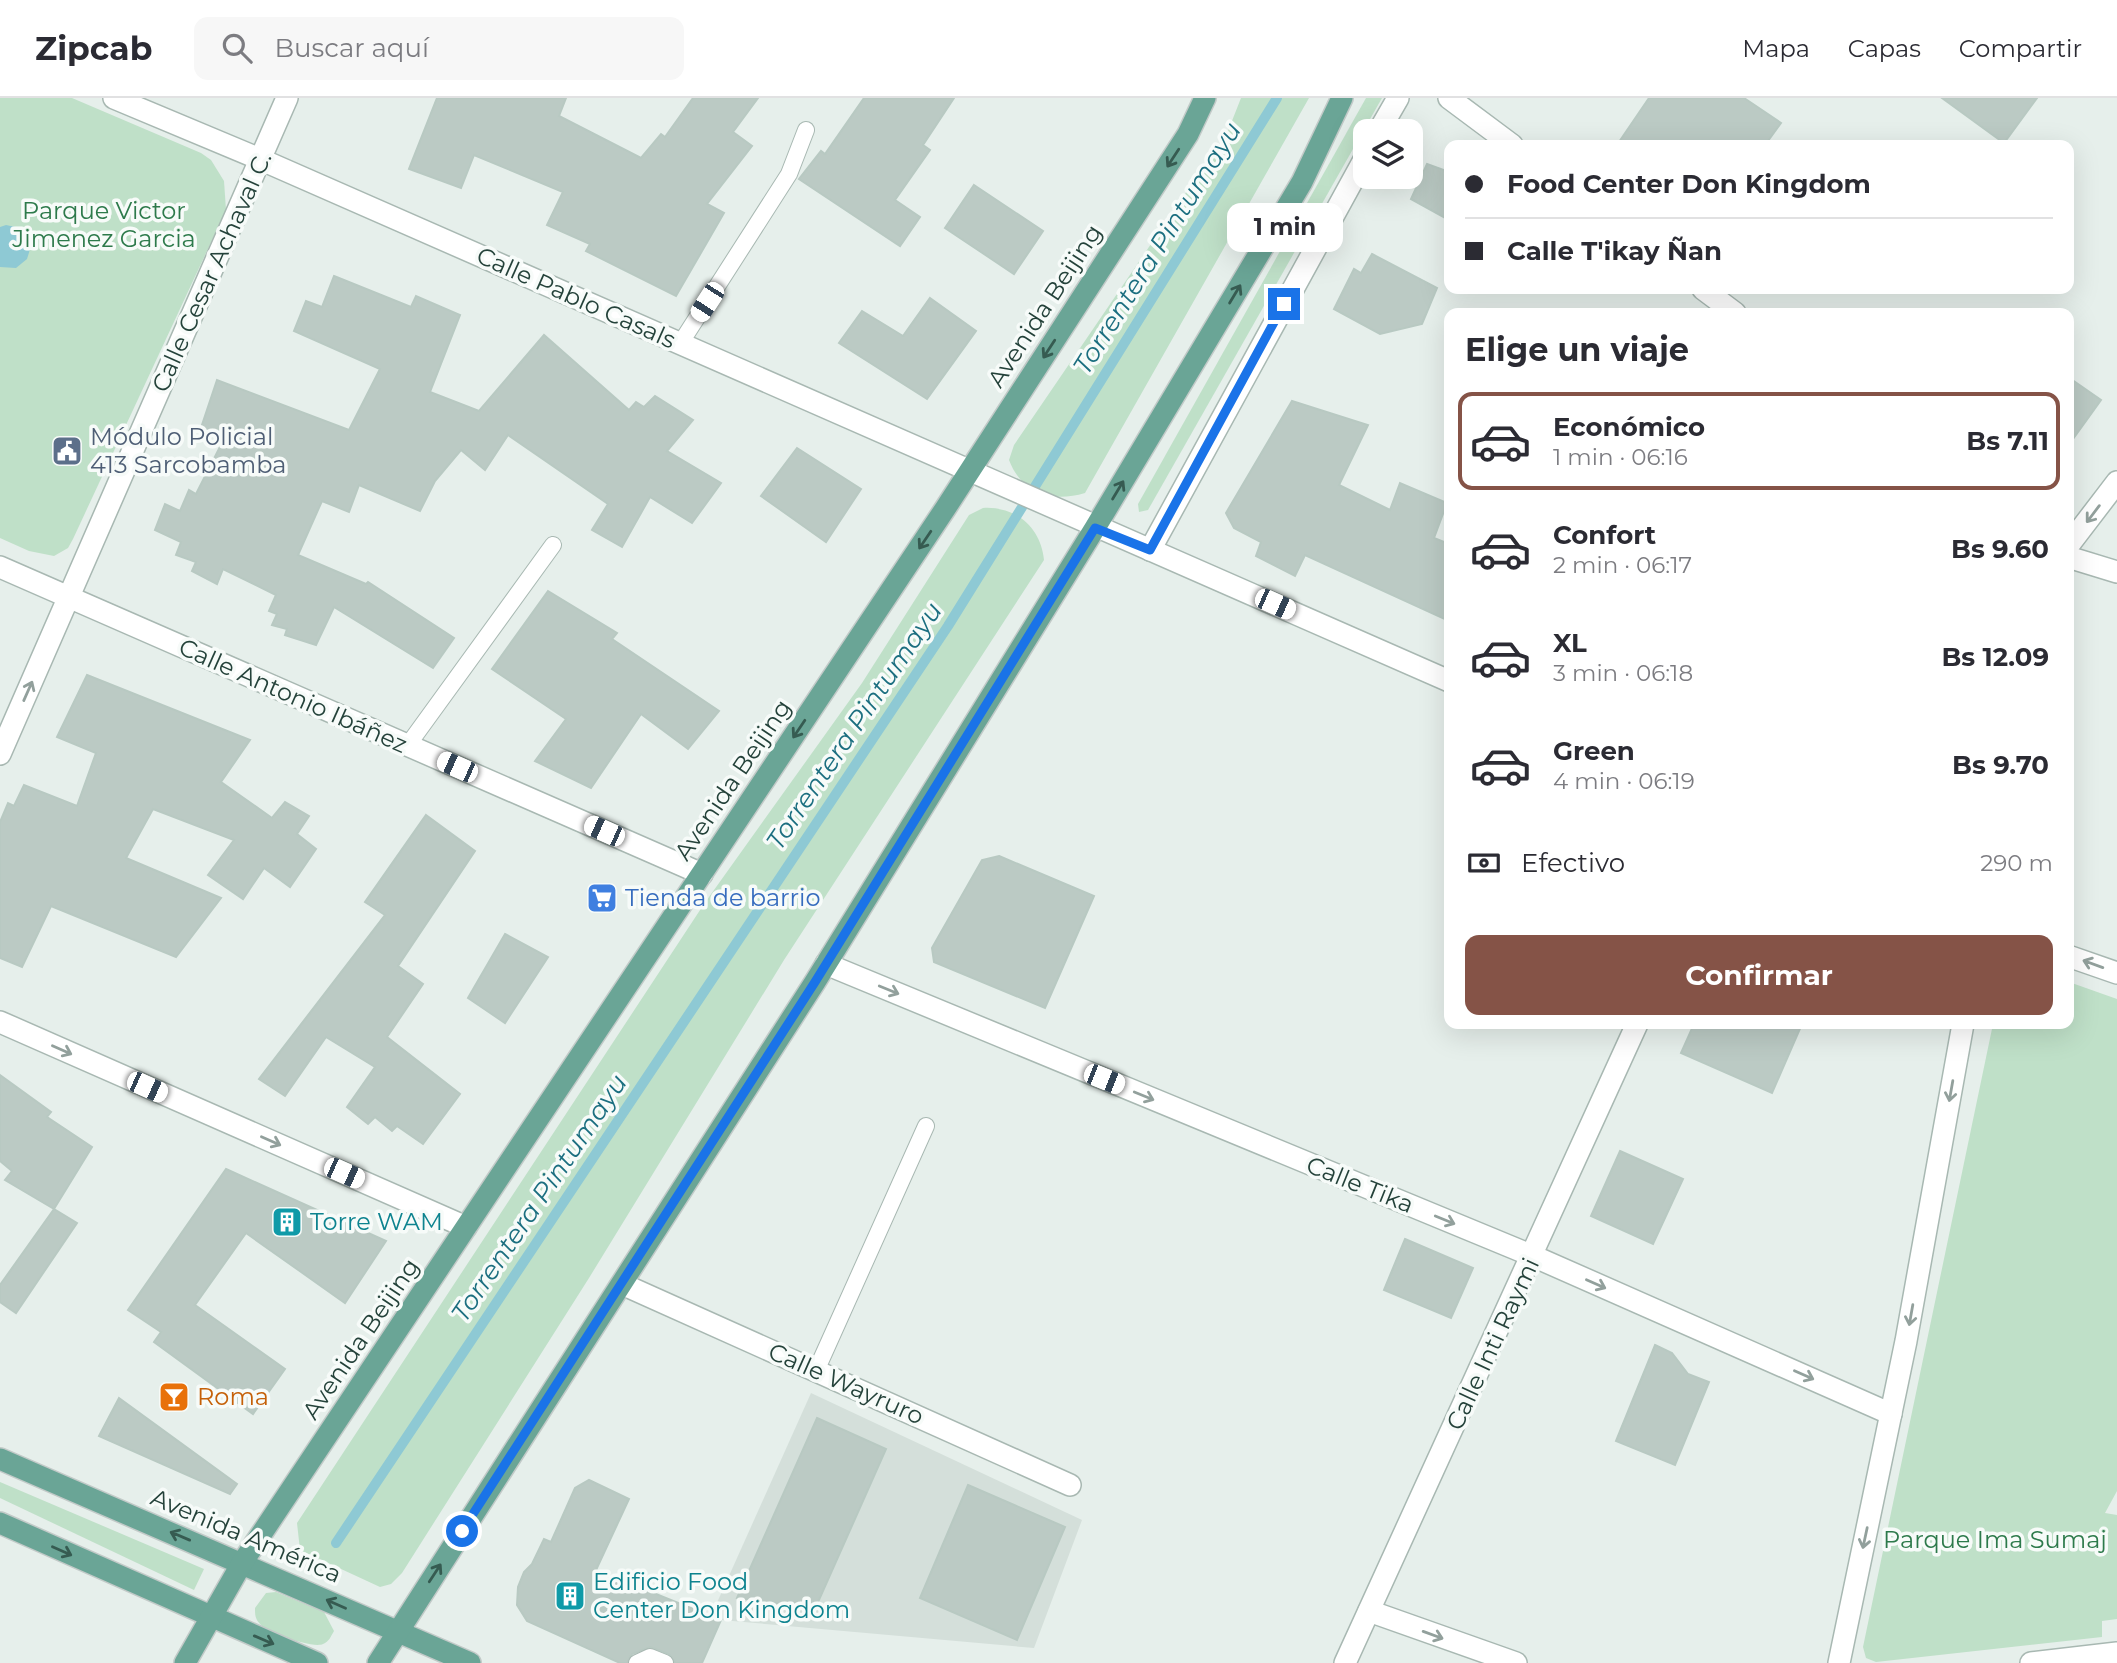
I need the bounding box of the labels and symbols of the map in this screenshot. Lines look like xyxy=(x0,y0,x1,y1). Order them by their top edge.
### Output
water label: Torrentera Pintumayu xyxy=(1066,116,1248,380)
street label: Calle Cesar Achaval C. xyxy=(145,147,278,396)
one-way arrow xyxy=(1165,148,1180,167)
park label: Parque Victor Jimenez Garcia xyxy=(11,196,196,253)
callout: 1 min xyxy=(1226,202,1342,252)
street label: Avenida Beijing xyxy=(981,219,1108,392)
street label: Calle Pablo Casals xyxy=(472,241,680,354)
car xyxy=(687,279,728,325)
one-way arrow xyxy=(1228,285,1242,305)
route end xyxy=(1268,288,1300,320)
one-way arrow xyxy=(1041,338,1055,358)
place label: Módulo Policial 413 Sarcobamba xyxy=(90,422,287,479)
public building icon: Módulo Policial 413 Sarcobamba xyxy=(50,434,84,468)
one-way arrow xyxy=(1111,480,1125,500)
one-way arrow xyxy=(2085,504,2100,522)
one-way arrow xyxy=(918,529,932,549)
car xyxy=(1252,586,1299,622)
water label: Torrentera Pintumayu xyxy=(759,596,949,856)
street label: Calle Antonio Ibáñez xyxy=(175,632,412,759)
one-way arrow xyxy=(22,681,35,703)
street label: Avenida Beijing xyxy=(668,694,797,866)
one-way arrow xyxy=(792,719,806,738)
car xyxy=(434,749,481,785)
car xyxy=(581,813,628,849)
supermarket icon: Tienda de barrio xyxy=(585,881,619,915)
place label: Tienda de barrio xyxy=(625,883,820,912)
one-way arrow xyxy=(2082,957,2104,970)
one-way arrow xyxy=(877,985,899,998)
one-way arrow xyxy=(51,1044,73,1057)
car xyxy=(1081,1061,1128,1097)
water label: Torrentera Pintumayu xyxy=(444,1068,634,1328)
car xyxy=(124,1069,171,1105)
one-way arrow xyxy=(1944,1079,1957,1102)
one-way arrow xyxy=(1133,1090,1155,1103)
one-way arrow xyxy=(260,1135,281,1148)
street label: Calle Tika xyxy=(1302,1150,1418,1219)
car xyxy=(321,1155,368,1191)
building icon: Torre WAM xyxy=(270,1205,304,1239)
place label: Torre WAM xyxy=(310,1207,443,1236)
one-way arrow xyxy=(1434,1214,1456,1227)
street label: Avenida Beijing xyxy=(296,1253,425,1425)
street label: Calle Inti Raymi xyxy=(1440,1253,1545,1434)
one-way arrow xyxy=(1584,1278,1606,1291)
one-way arrow xyxy=(1903,1303,1917,1326)
street label: Calle Wayruro xyxy=(764,1336,928,1431)
one-way arrow xyxy=(1793,1369,1814,1382)
bar icon: Roma xyxy=(157,1380,191,1414)
place label: Roma xyxy=(197,1382,269,1411)
street label: Avenida América xyxy=(147,1482,346,1589)
route start xyxy=(446,1515,478,1547)
park label: Parque Ima Sumaj xyxy=(1883,1525,2107,1554)
one-way arrow xyxy=(1858,1526,1872,1549)
one-way arrow xyxy=(169,1529,191,1542)
one-way arrow xyxy=(51,1545,72,1558)
one-way arrow xyxy=(428,1564,442,1584)
place label: Edificio Food Center Don Kingdom xyxy=(593,1567,850,1624)
building icon: Edificio Food Center Don Kingdom xyxy=(553,1579,587,1613)
one-way arrow xyxy=(326,1596,347,1609)
one-way arrow xyxy=(1422,1629,1444,1642)
one-way arrow xyxy=(253,1634,274,1647)

